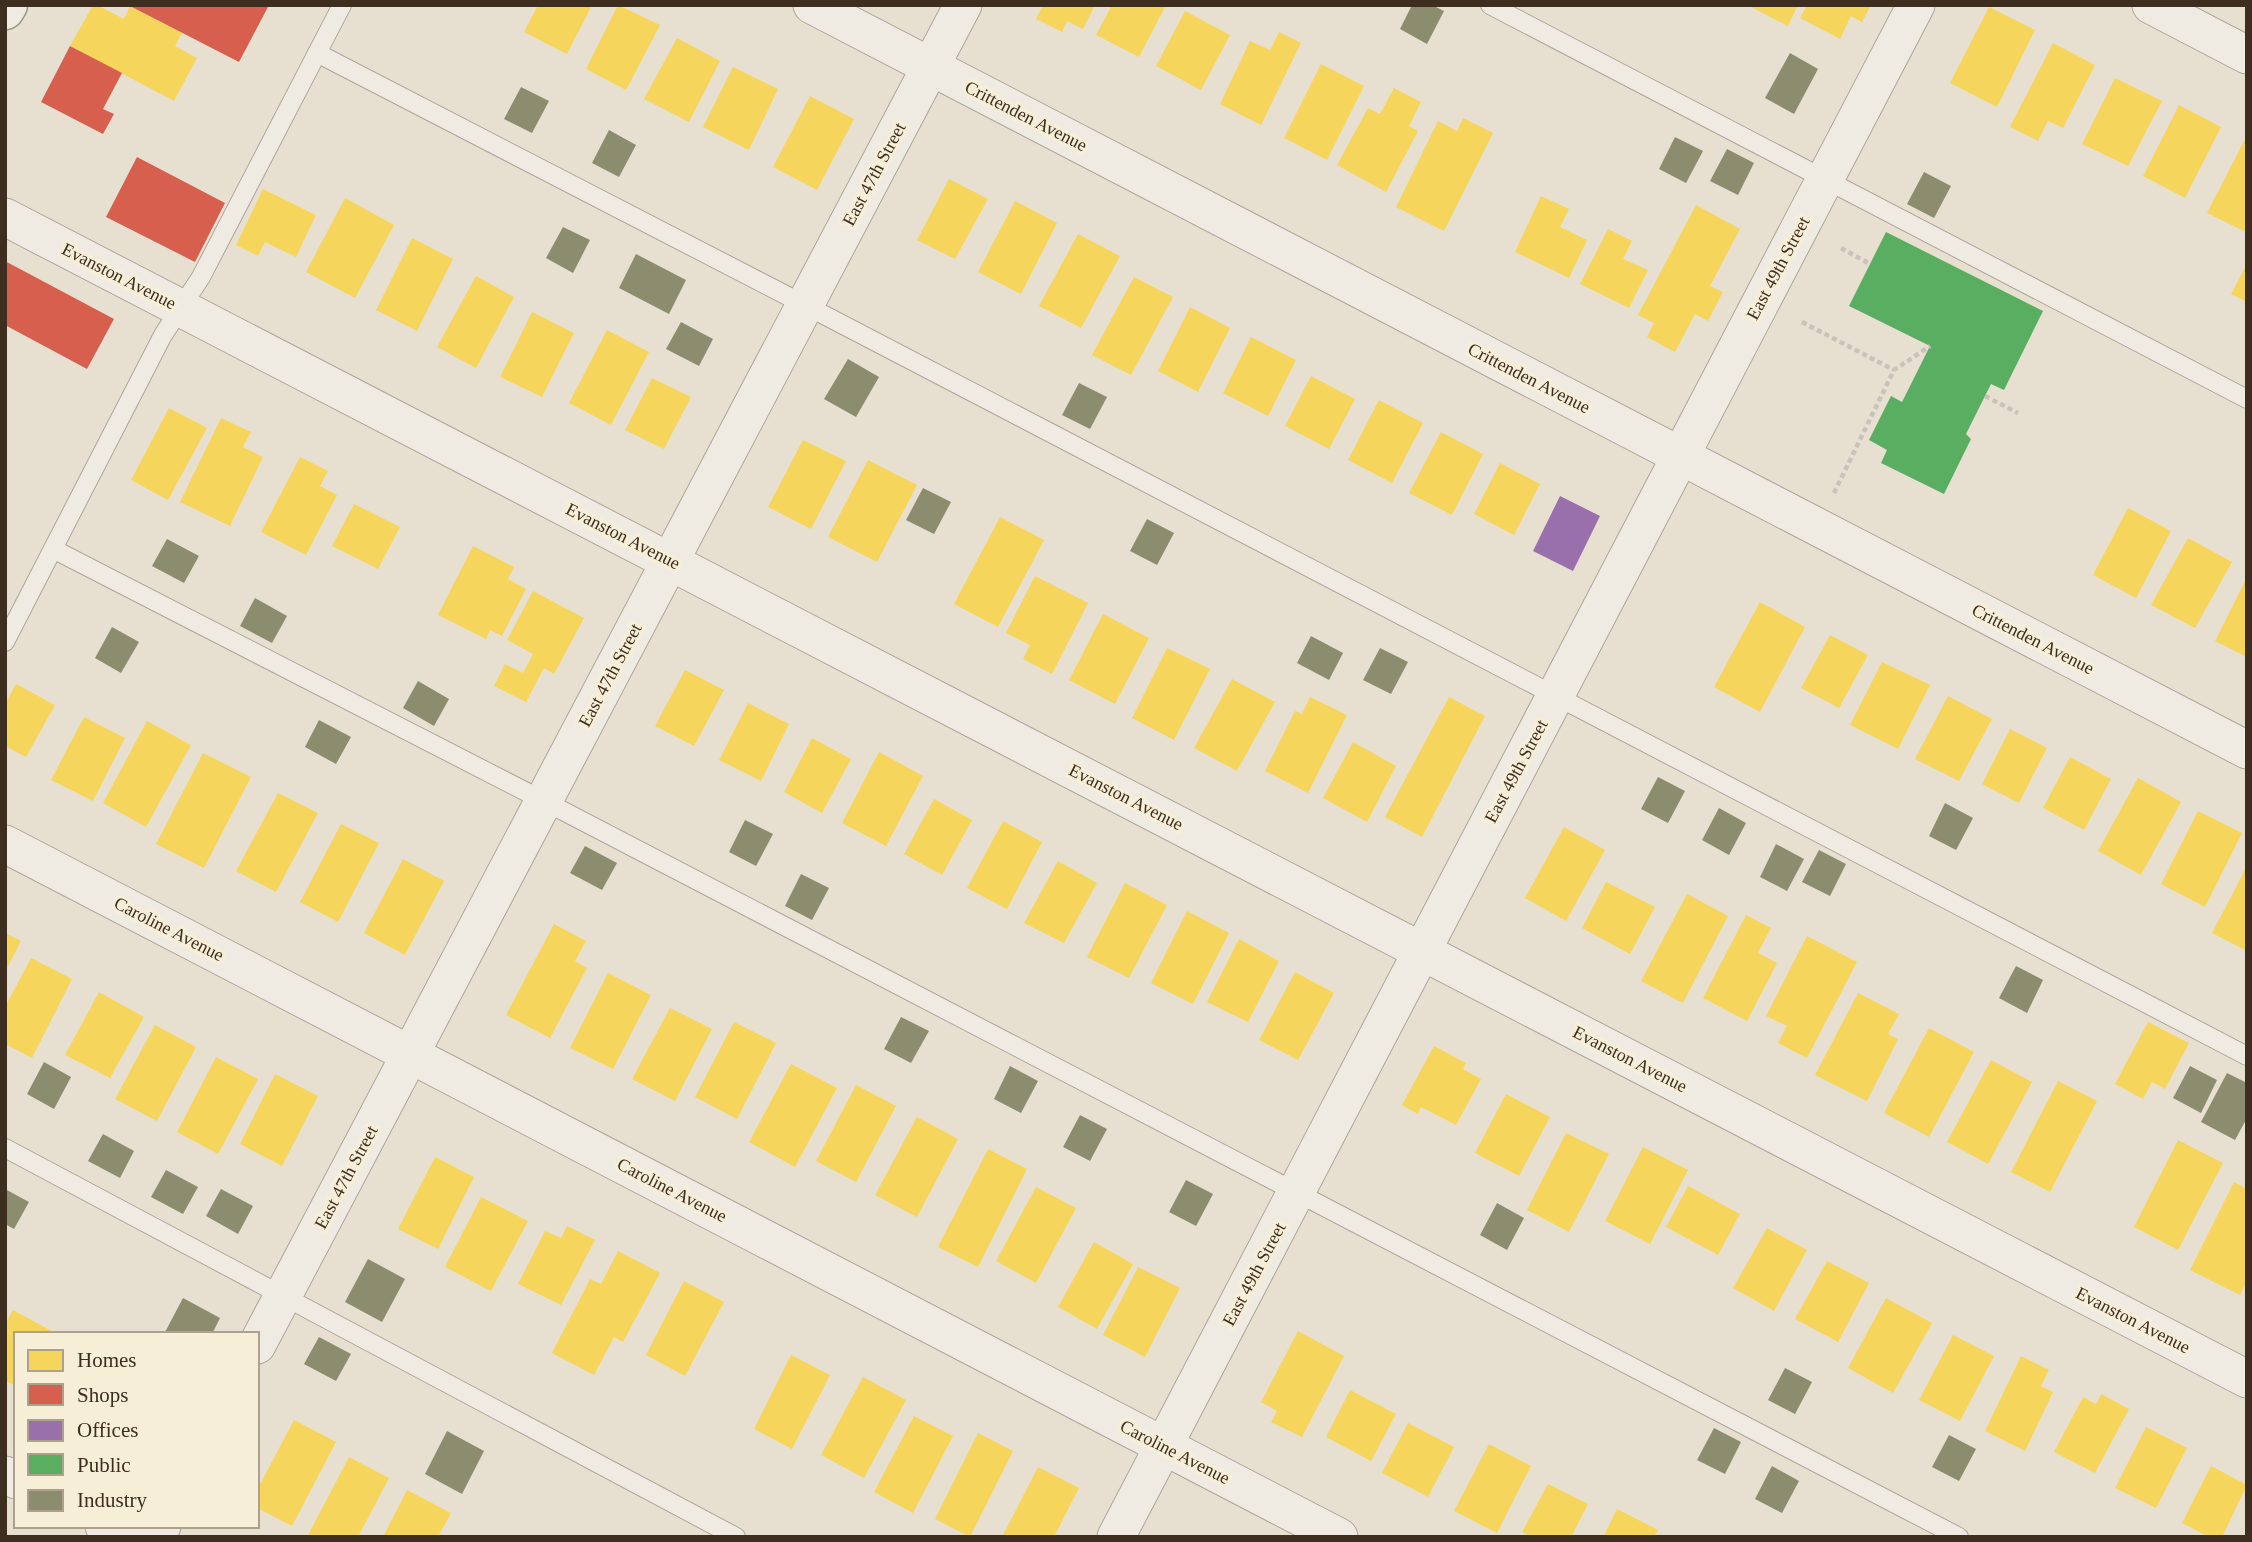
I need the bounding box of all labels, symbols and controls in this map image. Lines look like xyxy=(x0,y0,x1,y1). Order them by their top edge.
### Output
street label: Crittenden Avenue xyxy=(962,77,1090,155)
street label: East 47th Street xyxy=(838,119,910,229)
street label: East 49th Street xyxy=(1742,213,1814,323)
street label: Evanston Avenue xyxy=(59,239,179,313)
street label: Crittenden Avenue xyxy=(1465,339,1593,417)
street label: Evanston Avenue xyxy=(563,499,683,573)
street label: Crittenden Avenue xyxy=(1969,600,2097,678)
street label: East 47th Street xyxy=(574,620,646,730)
street label: East 49th Street xyxy=(1480,716,1552,826)
street label: Evanston Avenue xyxy=(1066,760,1186,834)
street label: Caroline Avenue xyxy=(111,893,227,965)
street label: Evanston Avenue xyxy=(1570,1022,1690,1096)
street label: East 47th Street xyxy=(310,1122,382,1232)
street label: Caroline Avenue xyxy=(614,1154,730,1226)
street label: East 49th Street xyxy=(1218,1219,1290,1329)
street label: Evanston Avenue xyxy=(2073,1283,2193,1357)
legend xyxy=(14,1332,259,1528)
text: Homes xyxy=(77,1348,137,1372)
text: Shops xyxy=(77,1383,128,1407)
street label: Caroline Avenue xyxy=(1117,1416,1233,1488)
text: Offices xyxy=(77,1418,138,1442)
text: Public xyxy=(77,1453,131,1477)
text: Industry xyxy=(77,1488,147,1512)

